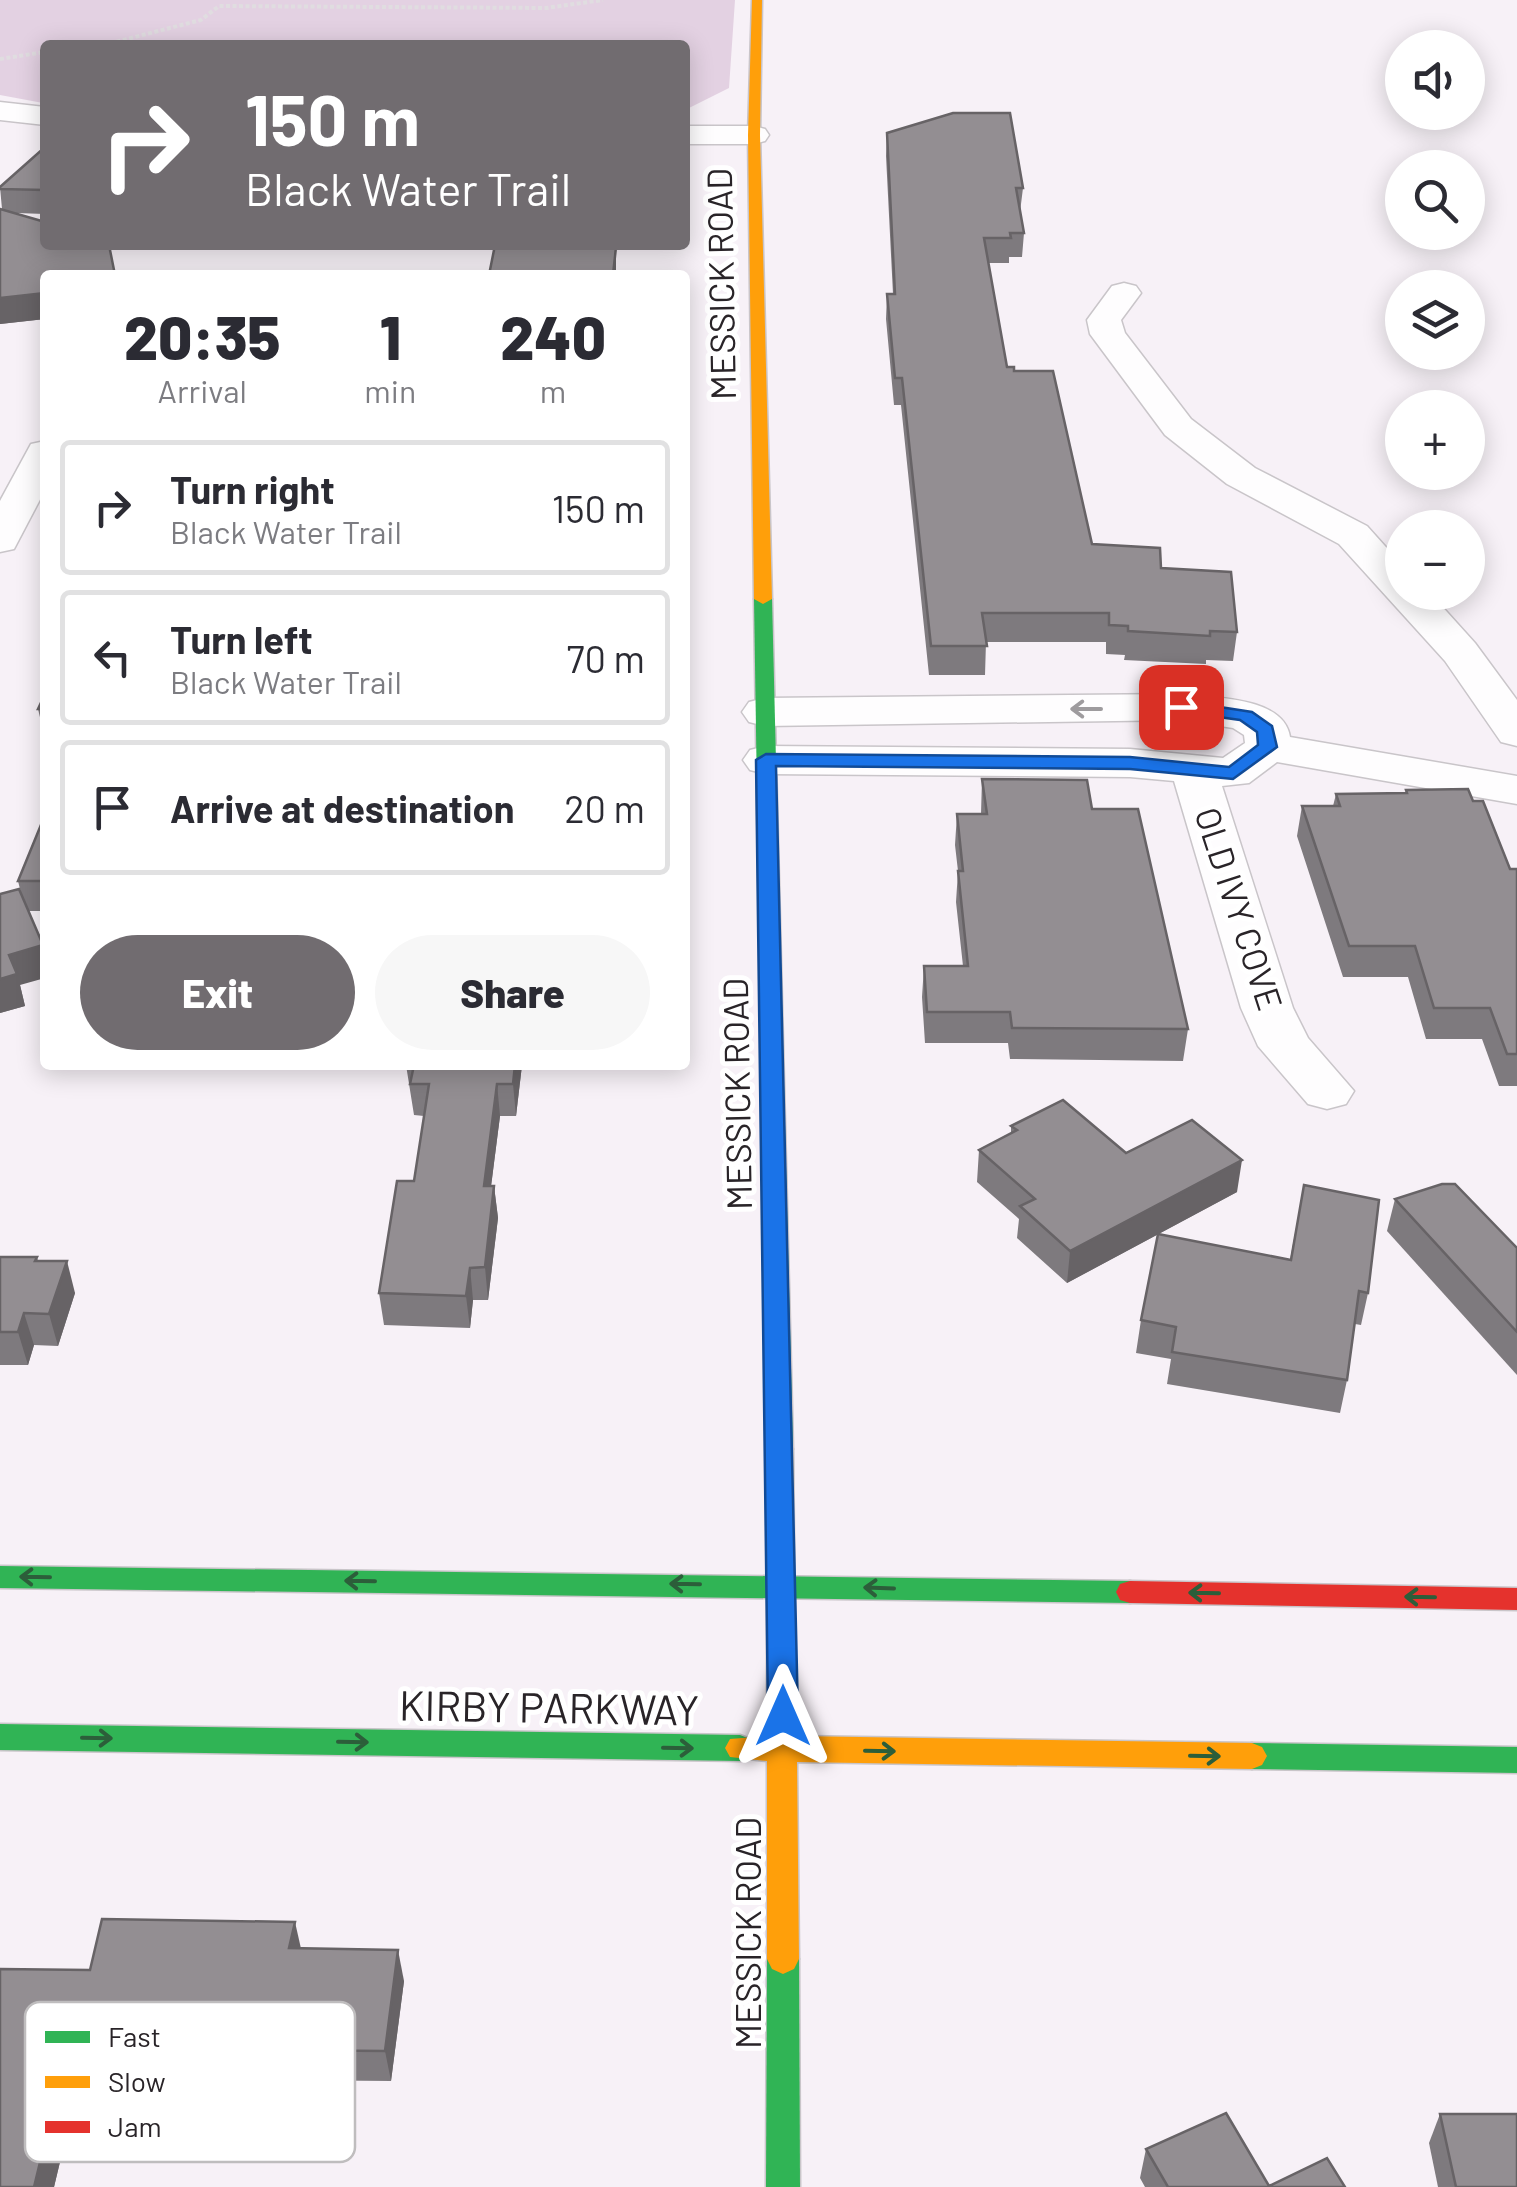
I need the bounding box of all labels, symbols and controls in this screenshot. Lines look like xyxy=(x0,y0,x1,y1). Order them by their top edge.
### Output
map controls xyxy=(1385,30,1485,610)
button: sound xyxy=(1385,30,1485,130)
text: 150 m xyxy=(245,76,420,160)
icon: right xyxy=(80,80,210,210)
button: search xyxy=(1385,150,1485,250)
text: Black Water Trail xyxy=(245,161,571,215)
street label: MESSICK ROAD xyxy=(697,168,743,400)
button: layers xyxy=(1385,270,1485,370)
text: 20:35 xyxy=(124,300,280,372)
text: 1 xyxy=(380,300,401,372)
text: 240 xyxy=(500,300,606,372)
text: Arrival xyxy=(157,371,247,409)
text: min xyxy=(364,371,416,409)
text: m xyxy=(540,371,566,409)
button: + xyxy=(1385,390,1485,490)
text: Turn right xyxy=(170,466,335,512)
icon: right xyxy=(85,480,140,535)
text: 150 m xyxy=(552,485,645,531)
button: − xyxy=(1385,510,1485,610)
text: Black Water Trail xyxy=(170,512,402,550)
text: Turn left xyxy=(170,616,313,662)
icon: left xyxy=(85,630,140,685)
text: 70 m xyxy=(567,635,645,681)
text: Black Water Trail xyxy=(170,662,402,700)
pin xyxy=(1139,665,1224,750)
icon: arrive xyxy=(1154,680,1209,735)
one-way arrow xyxy=(1071,700,1104,718)
icon: arrive xyxy=(85,780,140,835)
text: Arrive at destination xyxy=(170,785,515,831)
text: 20 m xyxy=(564,785,645,831)
street label: OLD IVY COVE xyxy=(1187,802,1292,1015)
button: Exit xyxy=(80,935,355,1050)
button: Share xyxy=(375,935,650,1050)
street label: MESSICK ROAD xyxy=(713,978,759,1210)
one-way arrow xyxy=(20,1568,52,1587)
one-way arrow xyxy=(345,1571,377,1590)
one-way arrow xyxy=(670,1574,702,1594)
one-way arrow xyxy=(863,1578,895,1597)
one-way arrow xyxy=(1188,1583,1220,1602)
one-way arrow xyxy=(1404,1587,1436,1606)
position arrow xyxy=(731,1664,835,1768)
street label: KIRBY PARKWAY xyxy=(399,1678,699,1734)
one-way arrow xyxy=(81,1729,113,1748)
one-way arrow xyxy=(337,1733,369,1752)
one-way arrow xyxy=(662,1738,694,1757)
one-way arrow xyxy=(864,1742,896,1761)
one-way arrow xyxy=(1188,1746,1221,1766)
street label: MESSICK ROAD xyxy=(726,1817,768,2049)
legend xyxy=(25,2002,355,2162)
text: Fast xyxy=(108,2019,161,2053)
text: Slow xyxy=(108,2064,166,2098)
text: Jam xyxy=(108,2109,162,2143)

